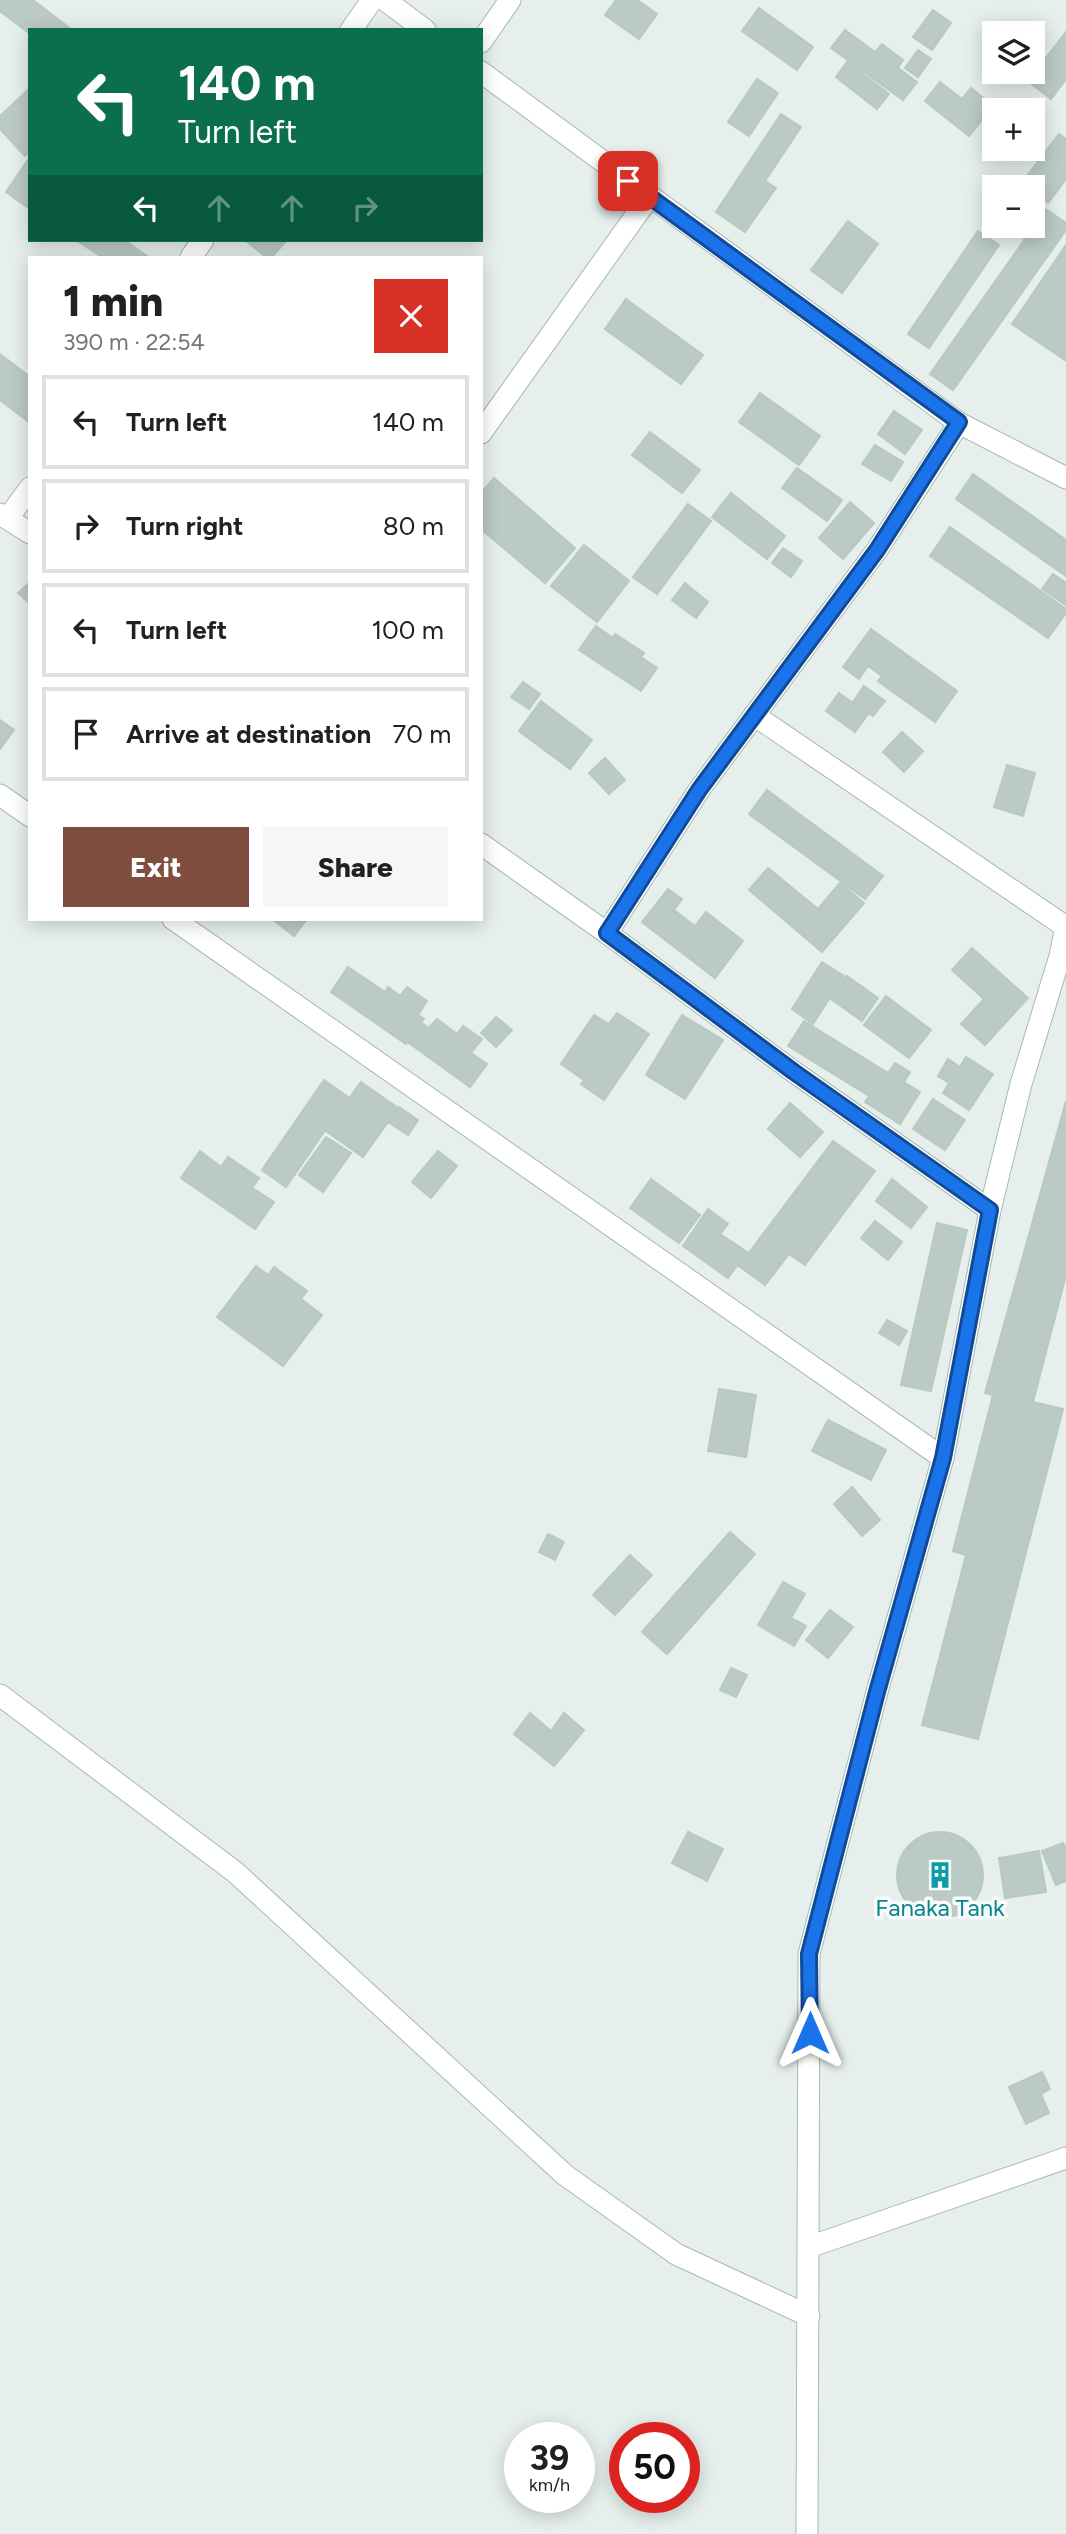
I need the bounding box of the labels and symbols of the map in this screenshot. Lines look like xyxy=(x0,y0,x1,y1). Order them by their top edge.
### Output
pin xyxy=(598,151,658,211)
building icon: Fanaka Tank xyxy=(925,1860,955,1890)
place label: Fanaka Tank xyxy=(875,1893,1005,1922)
position arrow xyxy=(773,1996,847,2070)
speed limit sign: 50 xyxy=(609,2422,700,2513)

